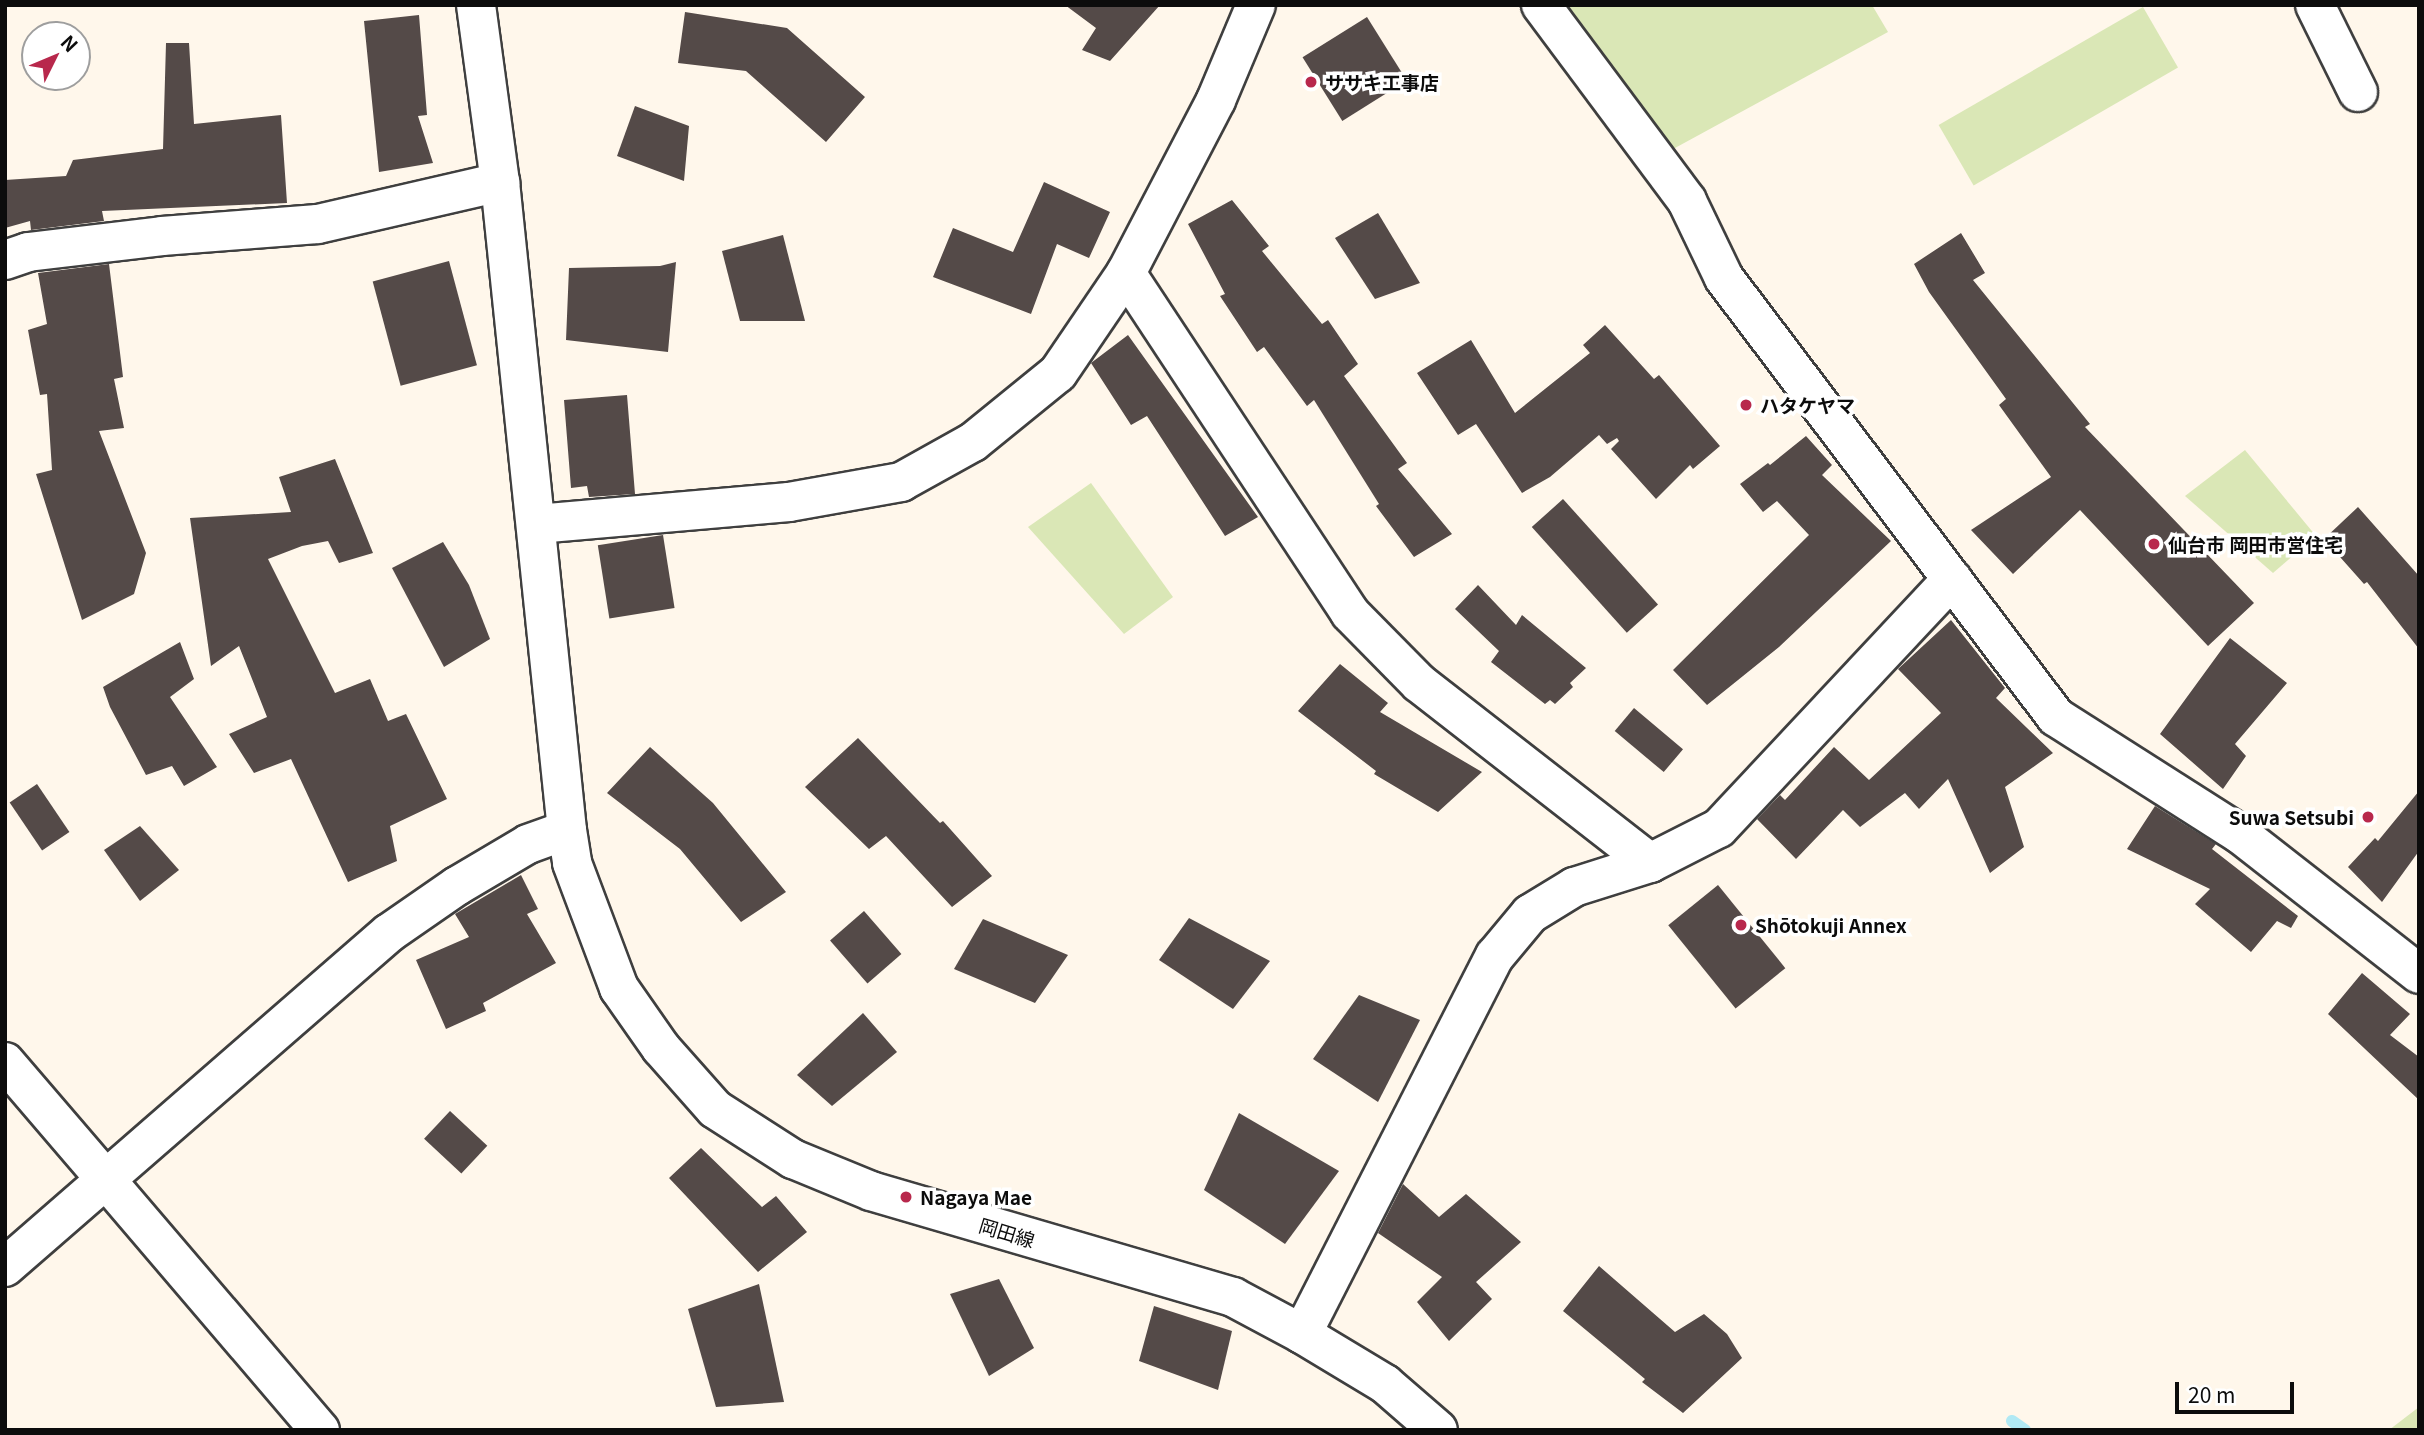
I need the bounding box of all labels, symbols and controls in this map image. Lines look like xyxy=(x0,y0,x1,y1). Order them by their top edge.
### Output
north arrow xyxy=(21,21,91,91)
text: N xyxy=(56,28,85,57)
place label: ササキ工事店 xyxy=(1325,71,1439,93)
marker: ササキ工事店 xyxy=(1303,74,1319,90)
place label: ハタケヤマ xyxy=(1760,394,1855,416)
marker: ハタケヤマ xyxy=(1738,397,1754,413)
place label: 仙台市 岡田市営住宅 xyxy=(2168,533,2343,555)
marker: 仙台市 岡田市営住宅 xyxy=(2146,536,2162,552)
place label: Suwa Setsubi xyxy=(2229,806,2354,828)
marker: Suwa Setsubi xyxy=(2360,809,2376,825)
place label: Shōtokuji Annex xyxy=(1755,914,1907,936)
marker: Shōtokuji Annex xyxy=(1733,917,1749,933)
place label: Nagaya Mae xyxy=(920,1186,1032,1208)
marker: Nagaya Mae xyxy=(898,1189,914,1205)
street label: 岡田線 xyxy=(976,1213,1038,1251)
scale bar xyxy=(2179,1368,2298,1412)
text: 20 m xyxy=(2188,1379,2235,1409)

